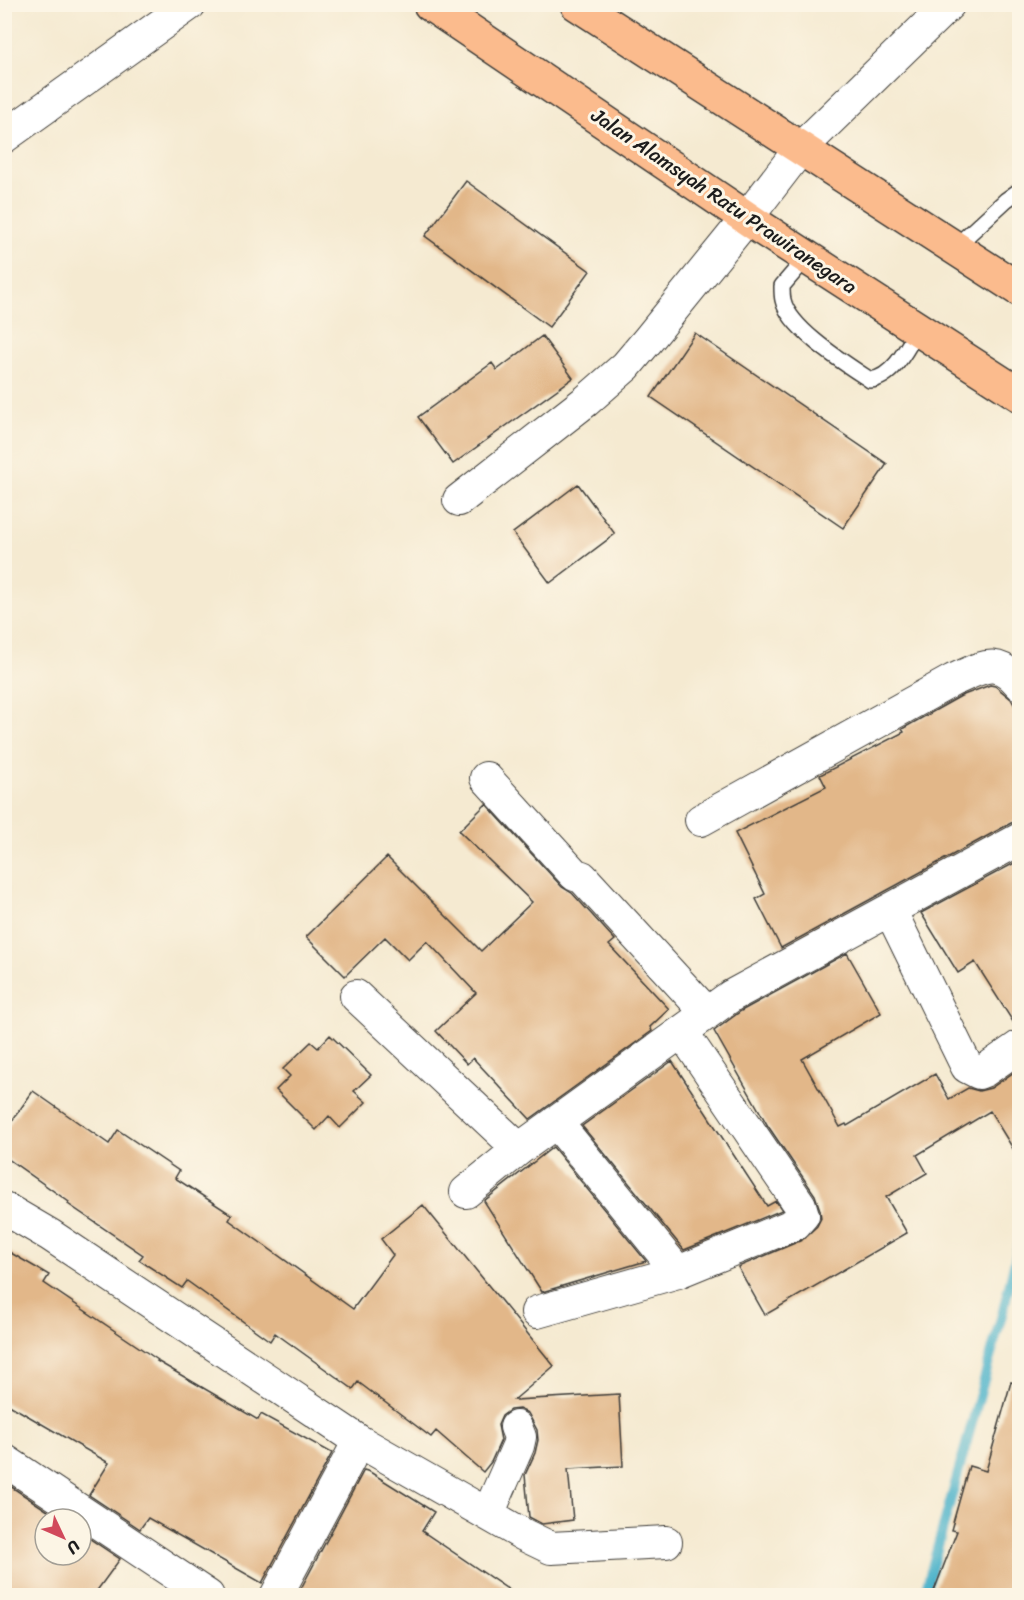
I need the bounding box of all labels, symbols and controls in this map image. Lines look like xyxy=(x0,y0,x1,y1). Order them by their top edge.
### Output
street label: Jalan Alamsyah Ratu Prawiranegara xyxy=(583,98,864,303)
north arrow xyxy=(33,1507,93,1567)
text: U xyxy=(58,1533,88,1562)

